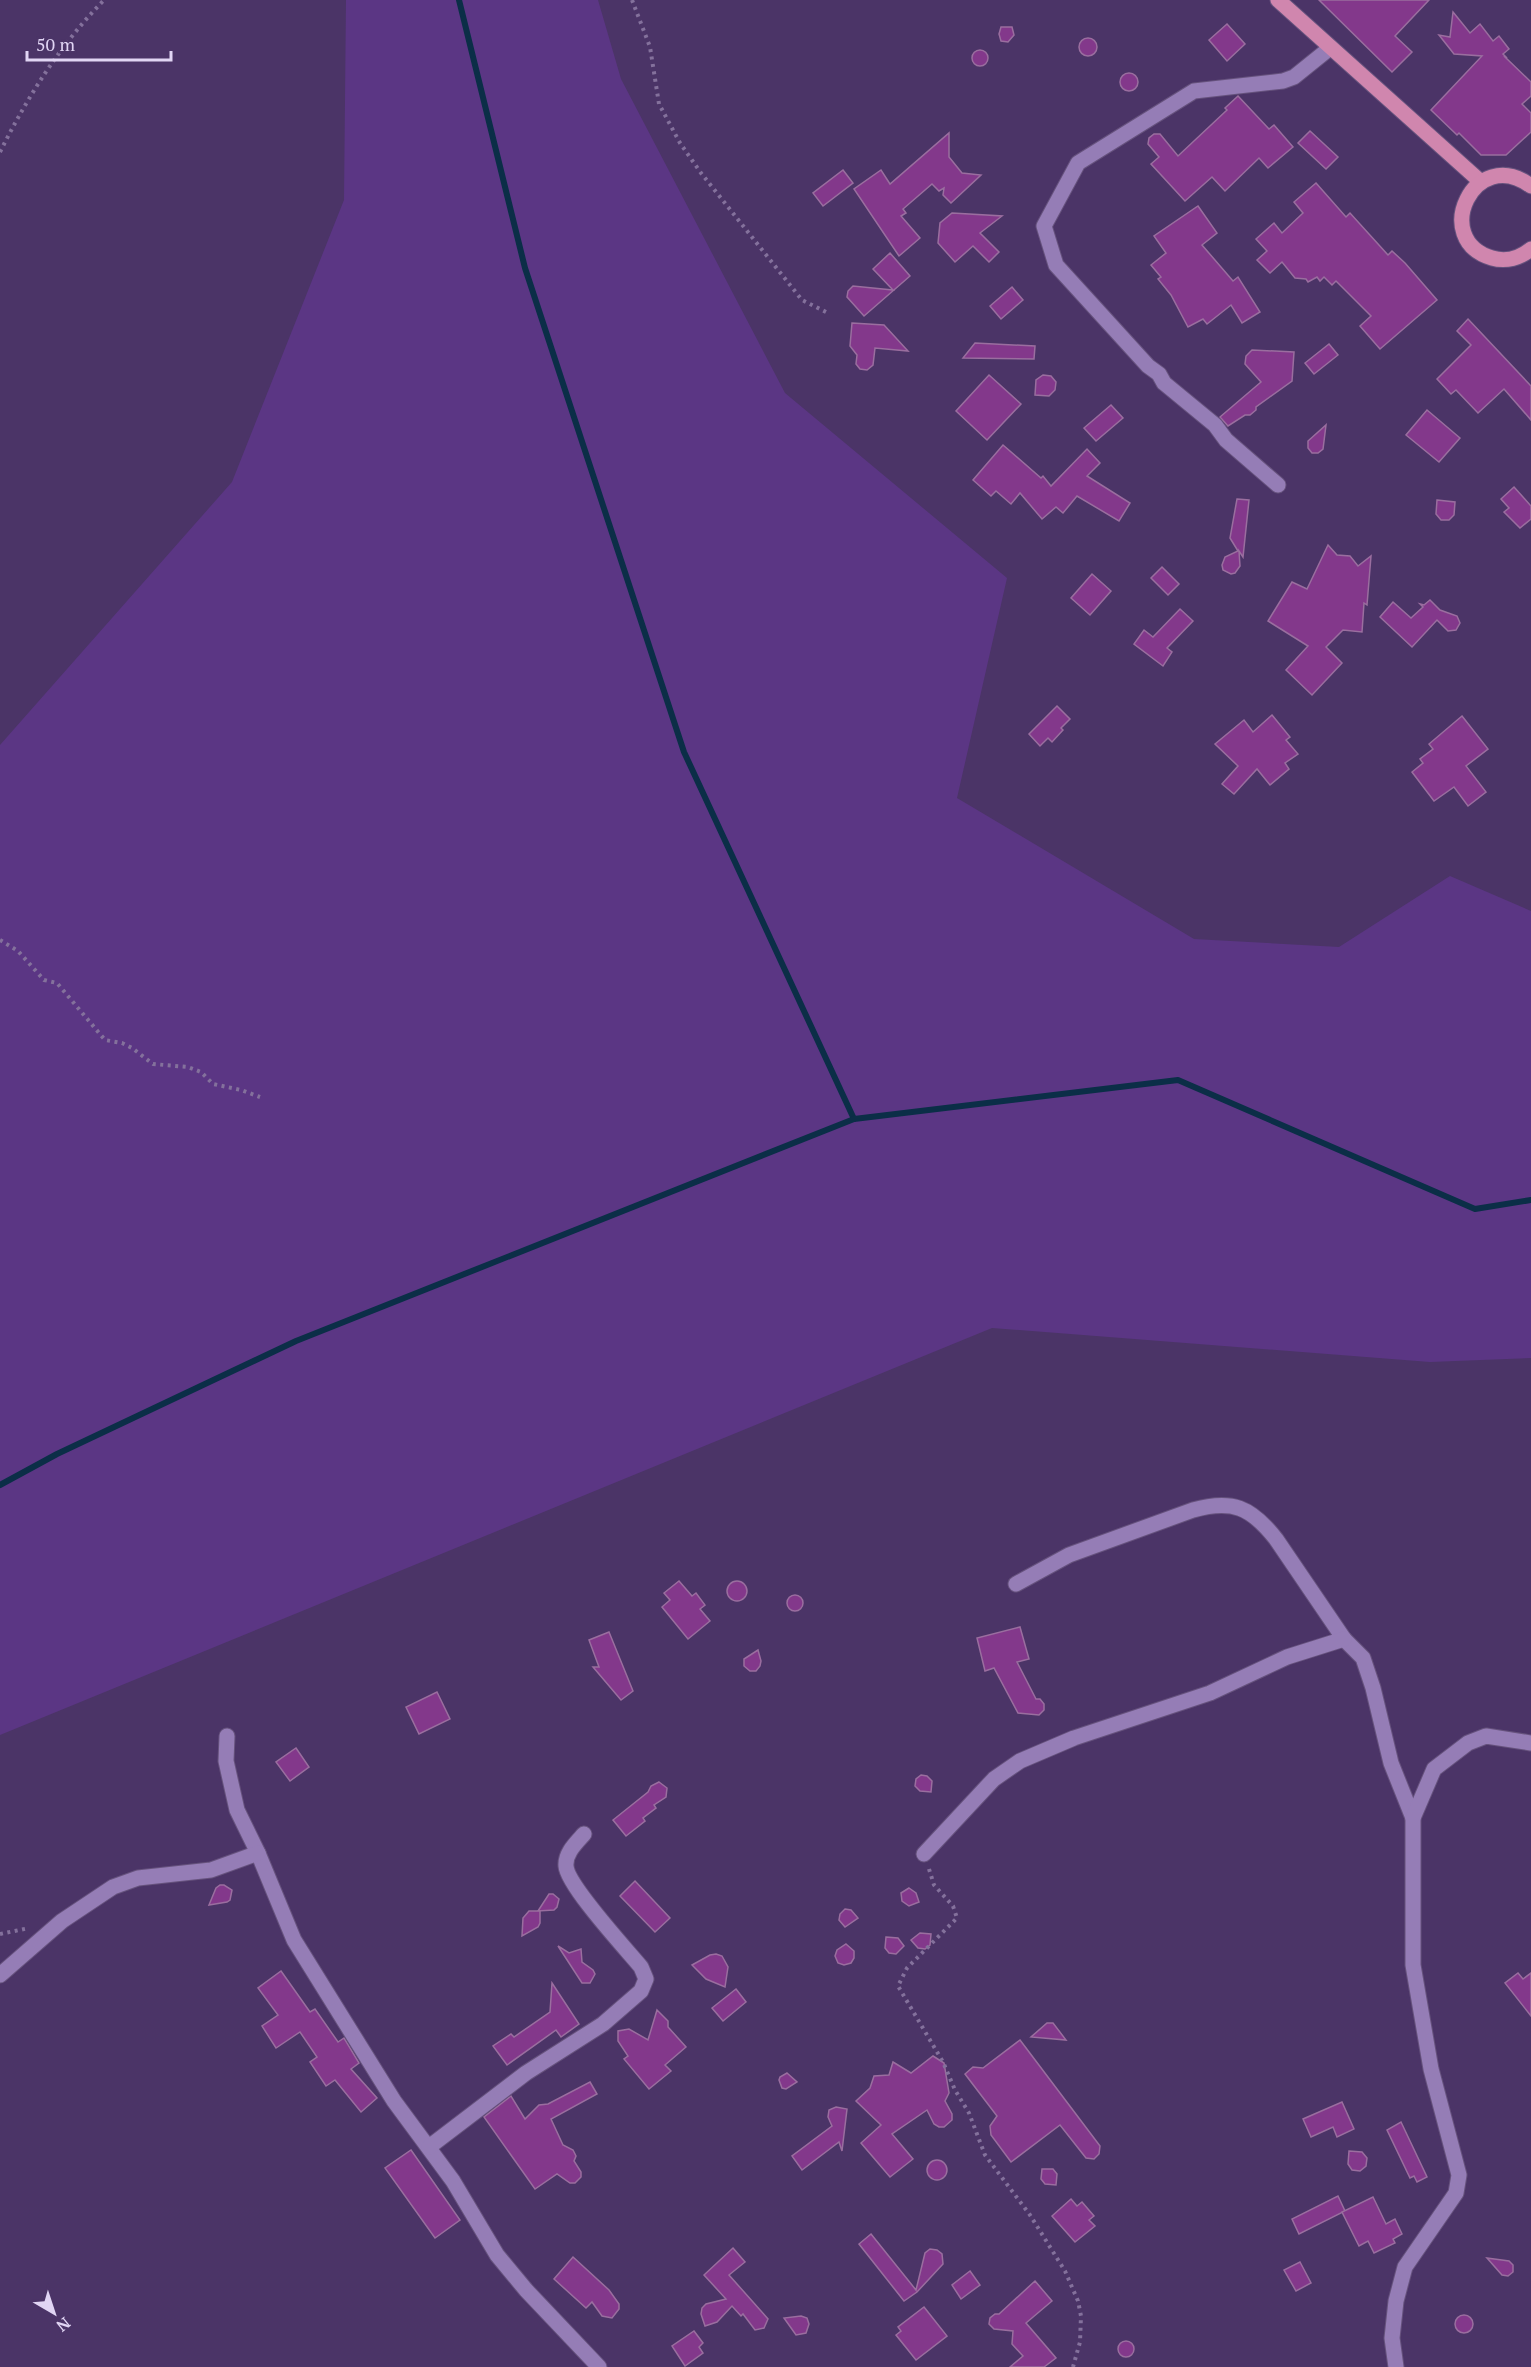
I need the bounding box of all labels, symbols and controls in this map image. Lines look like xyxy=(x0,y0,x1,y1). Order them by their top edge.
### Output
scale bar xyxy=(27,24,171,62)
text: 50 m xyxy=(36,32,76,56)
north arrow xyxy=(24,2283,84,2343)
text: N xyxy=(52,2312,75,2337)

